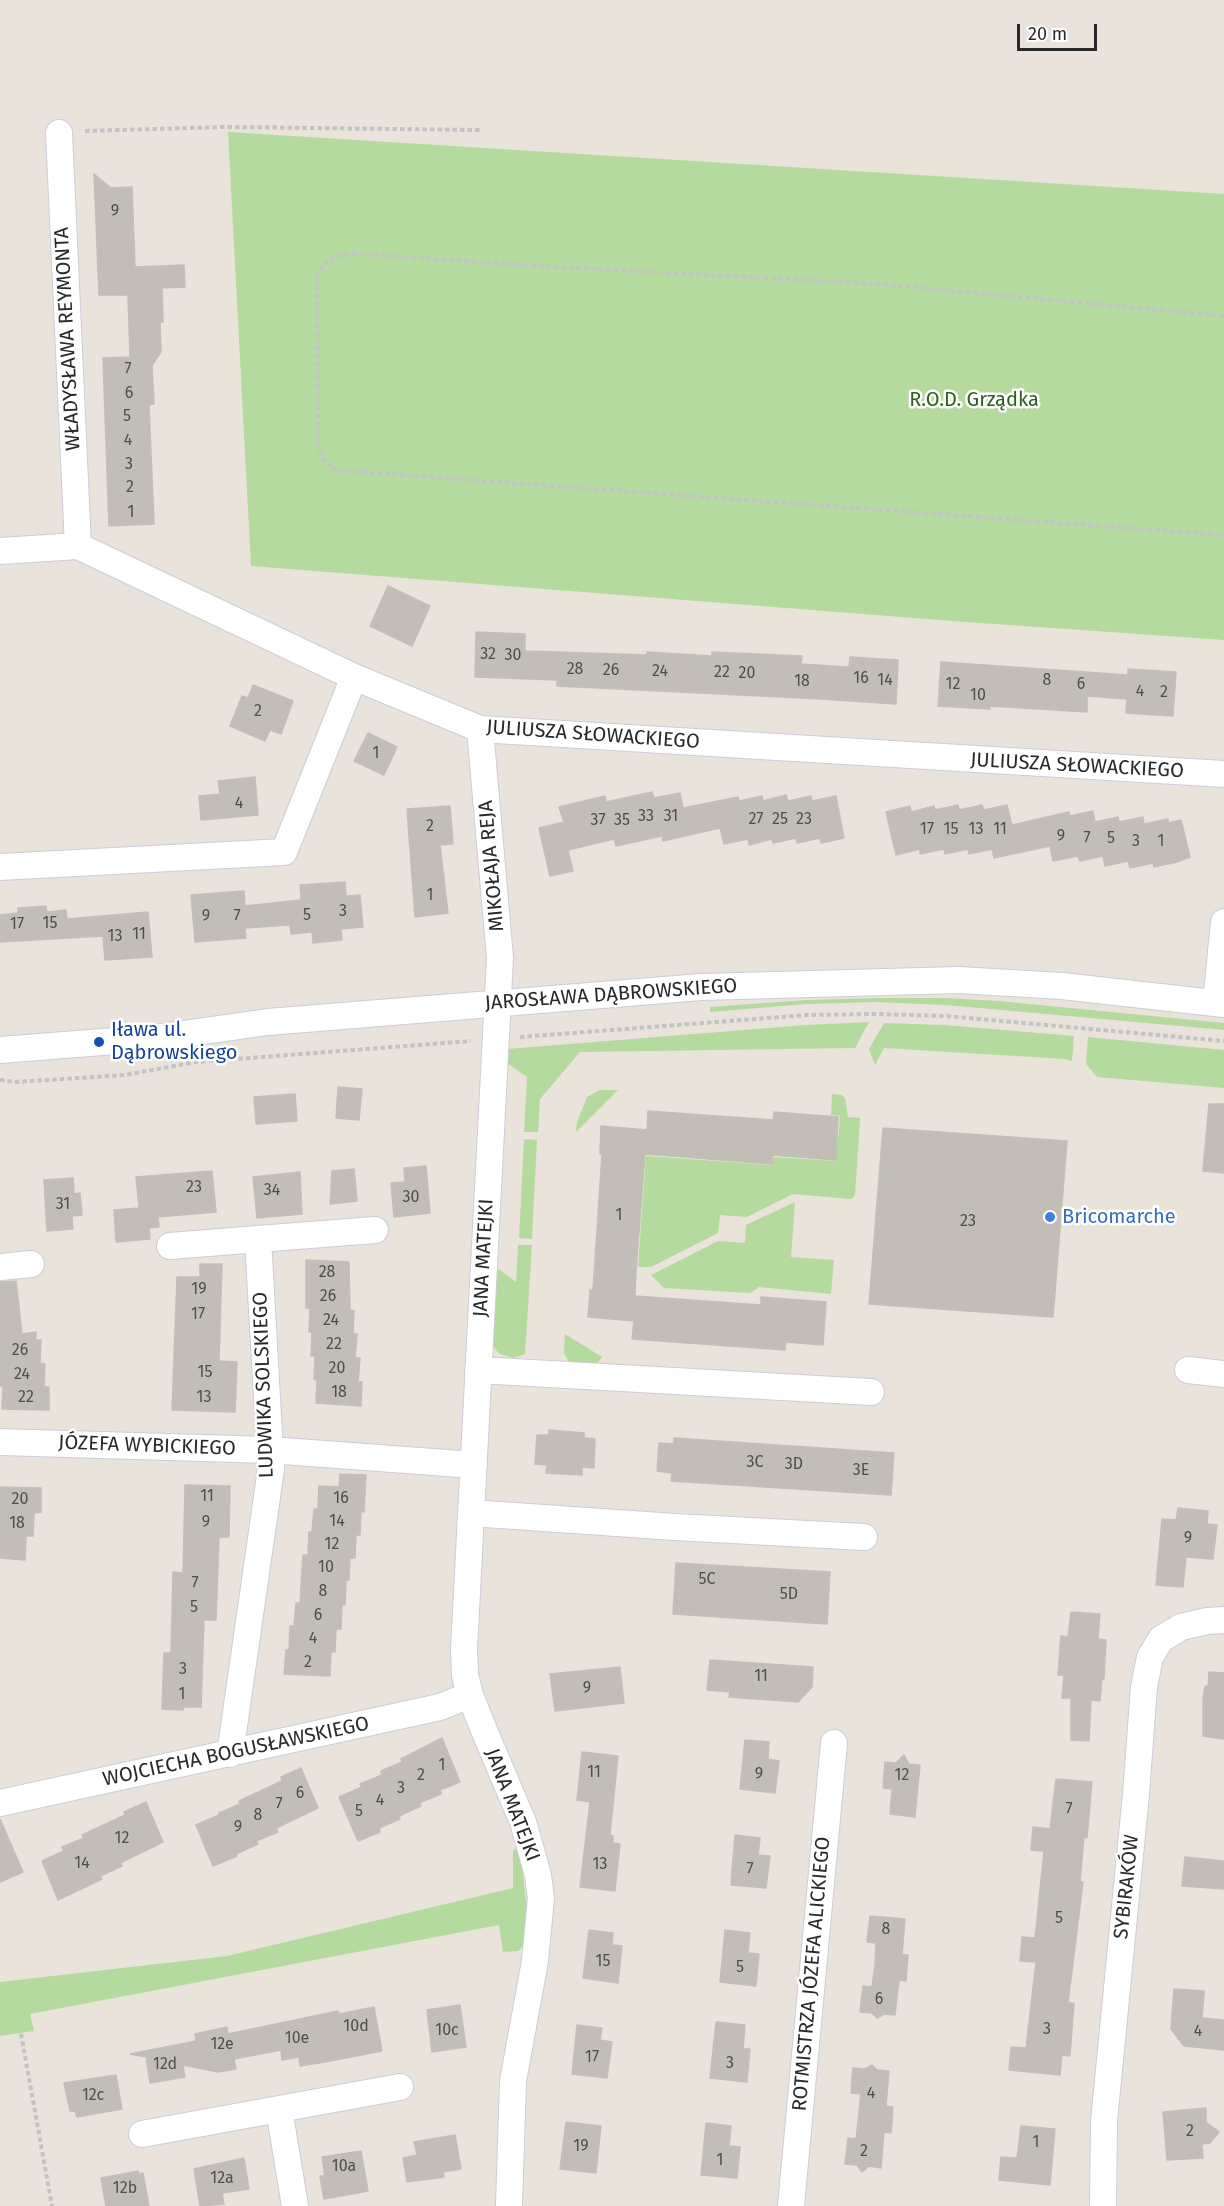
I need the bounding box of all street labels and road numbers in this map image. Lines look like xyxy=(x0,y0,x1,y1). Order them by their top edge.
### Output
street label: WŁADYSŁAWA REYMONTA xyxy=(50,226,86,452)
street label: JULIUSZA SŁOWACKIEGO xyxy=(486,716,700,754)
street label: JULIUSZA SŁOWACKIEGO xyxy=(970,748,1184,784)
street label: MIKOŁAJA REJA xyxy=(474,799,510,933)
street label: JAROSŁAWA DĄBROWSKIEGO xyxy=(484,974,738,1016)
street label: JANA MATEJKI xyxy=(469,1198,499,1318)
street label: LUDWIKA SOLSKIEGO xyxy=(249,1291,279,1479)
street label: JÓZEFA WYBICKIEGO xyxy=(58,1431,236,1461)
street label: WOJCIECHA BOGUSŁAWSKIEGO xyxy=(101,1712,371,1792)
street label: JANA MATEJKI xyxy=(480,1745,544,1865)
street label: SYBIRAKÓW xyxy=(1110,1834,1144,1940)
street label: ROTMISTRZA JÓZEFA ALICKIEGO xyxy=(788,1836,836,2112)

